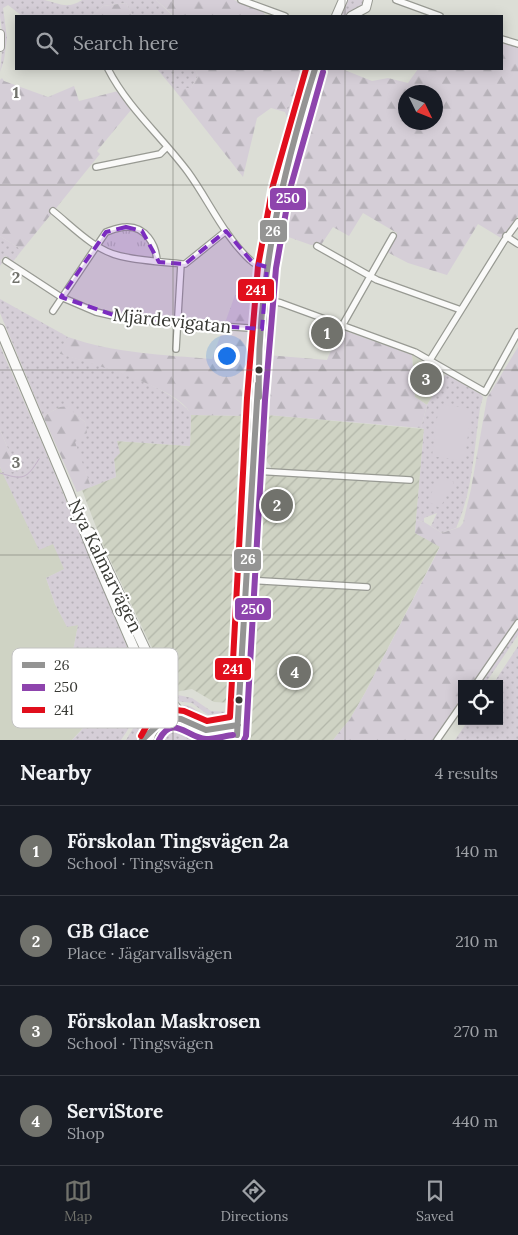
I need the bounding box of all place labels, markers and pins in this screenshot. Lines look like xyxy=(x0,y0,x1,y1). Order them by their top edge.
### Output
pin: 1 xyxy=(311,314,343,352)
pin: 3 xyxy=(410,360,442,398)
unlabelled marker xyxy=(254,365,264,375)
pin: 2 xyxy=(261,486,293,524)
pin: 4 xyxy=(279,653,311,691)
unlabelled marker xyxy=(234,695,244,705)

